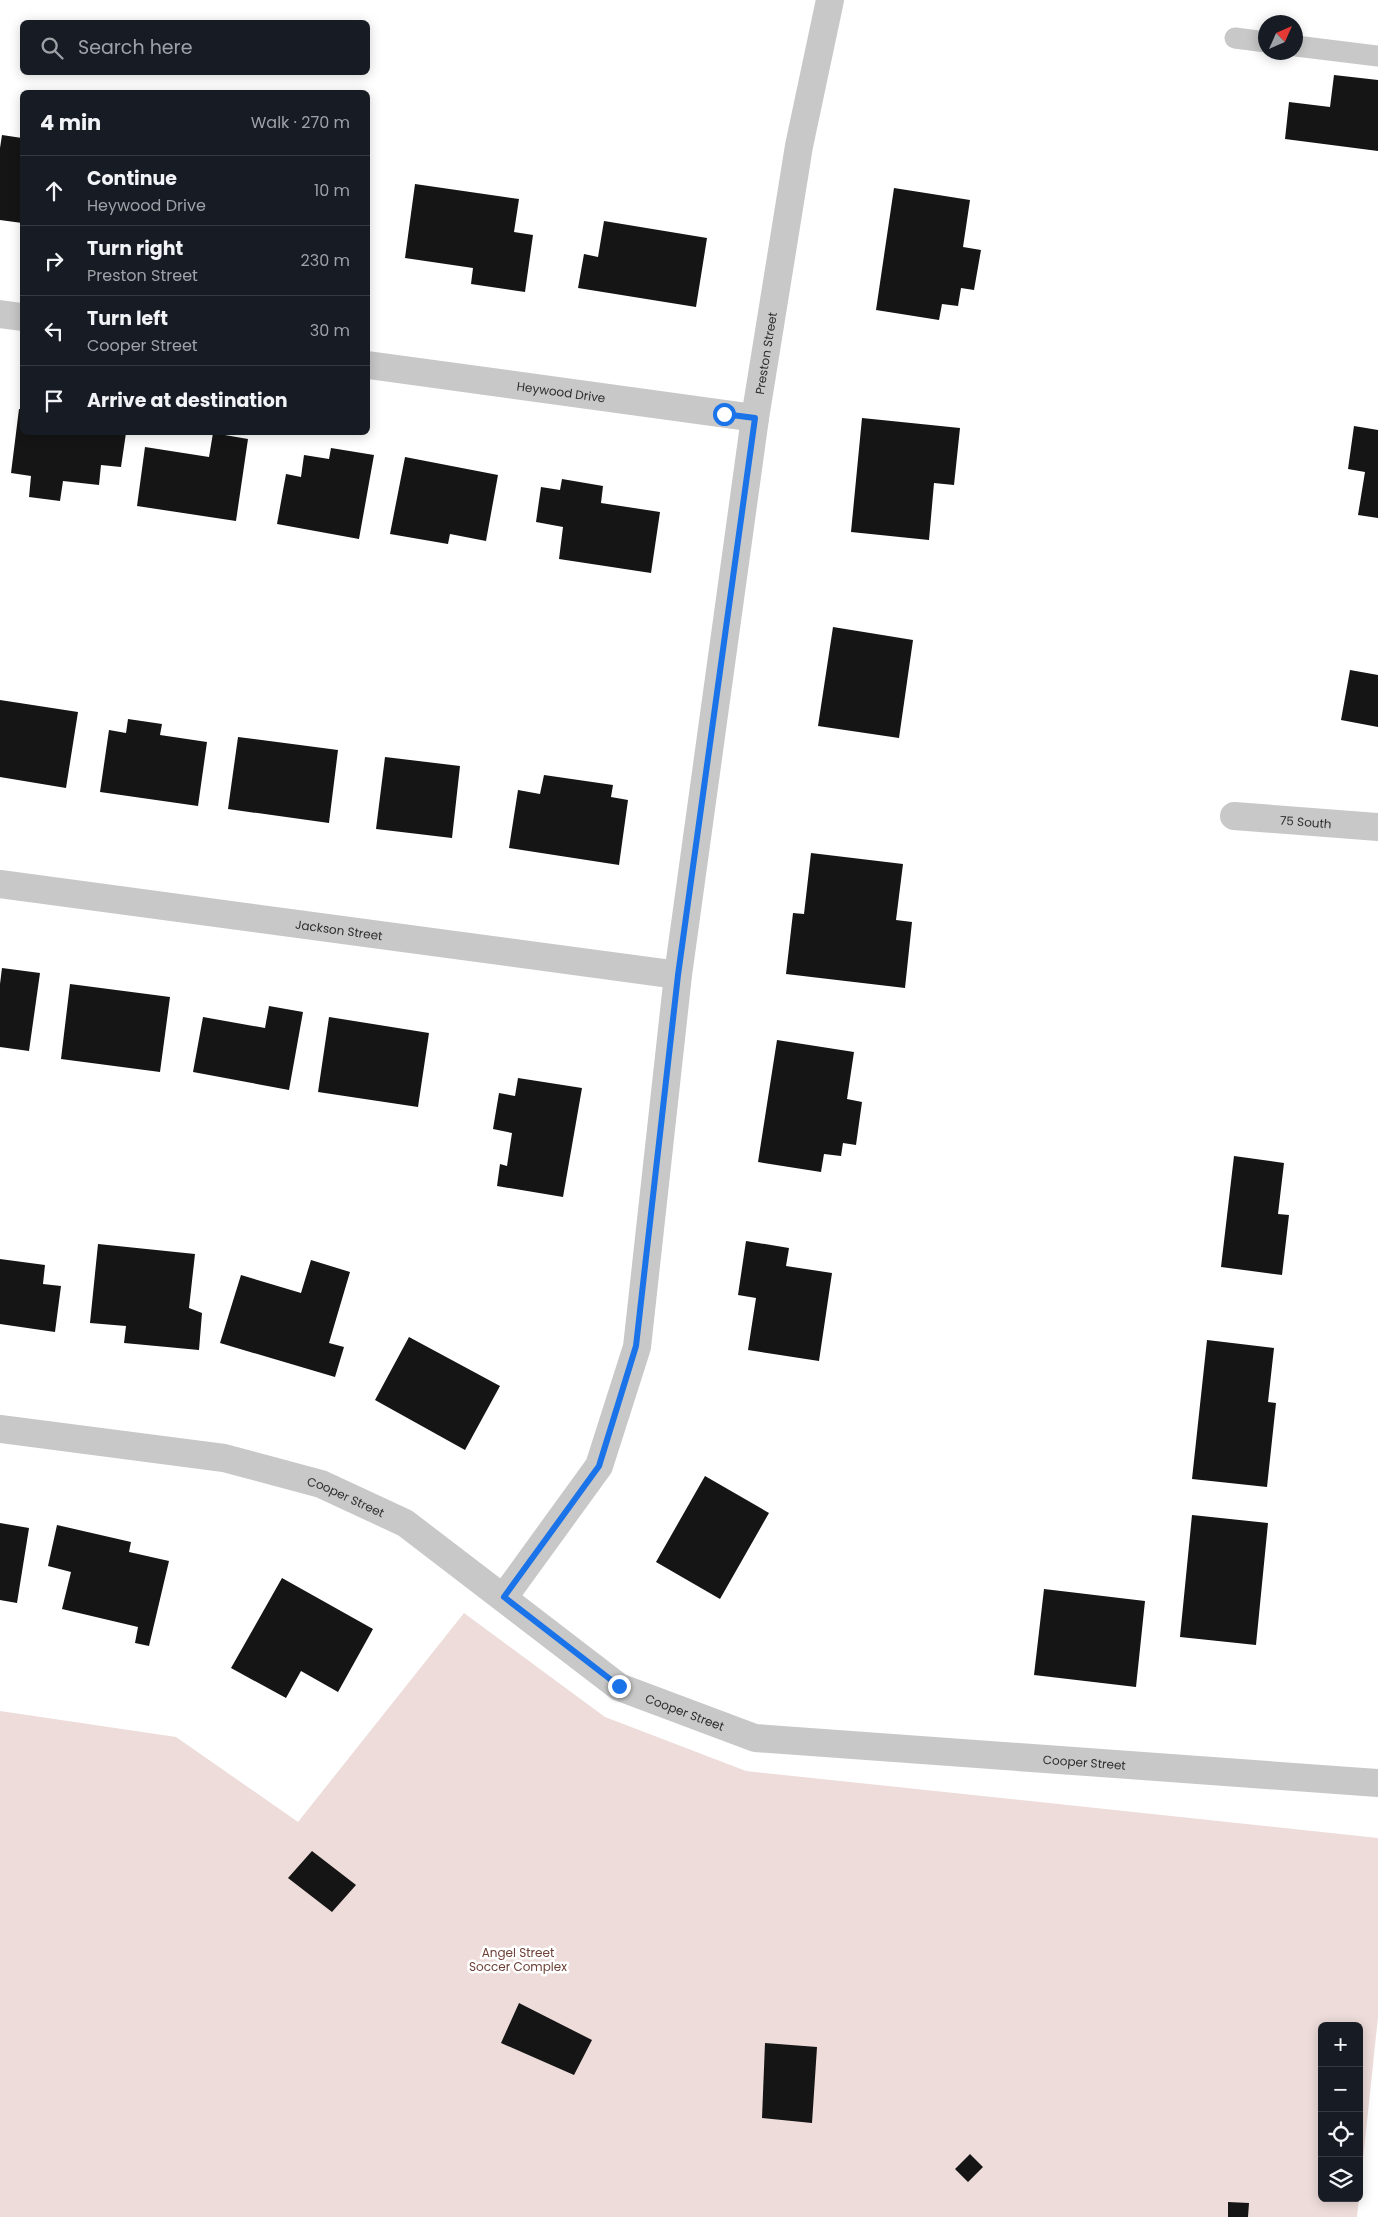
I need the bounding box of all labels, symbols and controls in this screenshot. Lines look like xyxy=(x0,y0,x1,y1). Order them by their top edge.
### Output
north arrow xyxy=(1258,15,1303,60)
search box xyxy=(20,20,370,75)
icon: search xyxy=(38,34,66,62)
text: Search here xyxy=(78,34,192,61)
text: 4 min xyxy=(40,108,101,137)
text: Walk · 270 m xyxy=(251,111,350,134)
text: Continue xyxy=(87,165,177,192)
icon: ahead xyxy=(40,177,68,205)
text: 10 m xyxy=(314,179,350,202)
text: Heywood Drive xyxy=(87,194,206,217)
text: Turn right xyxy=(87,235,183,262)
icon: right xyxy=(40,247,68,275)
text: 230 m xyxy=(301,249,350,272)
text: Preston Street xyxy=(87,264,198,287)
text: Turn left xyxy=(87,305,168,332)
street label: Preston Street xyxy=(750,311,781,396)
icon: left xyxy=(40,317,68,345)
text: 30 m xyxy=(310,319,350,342)
text: Cooper Street xyxy=(87,334,198,357)
street label: Heywood Drive xyxy=(516,377,607,406)
icon: arrive xyxy=(40,387,68,415)
text: Arrive at destination xyxy=(87,387,288,414)
route start xyxy=(713,403,736,426)
street label: 75 South xyxy=(1279,811,1332,832)
street label: Jackson Street xyxy=(294,915,384,944)
street label: Cooper Street xyxy=(305,1472,387,1521)
route end xyxy=(608,1675,631,1698)
street label: Cooper Street xyxy=(643,1689,727,1734)
street label: Cooper Street xyxy=(1042,1750,1126,1773)
park label: Angel Street Soccer Complex xyxy=(469,1944,567,1975)
map controls xyxy=(1318,2022,1363,2202)
button: + xyxy=(1318,2022,1363,2067)
button: − xyxy=(1318,2067,1363,2112)
button: locate xyxy=(1318,2112,1363,2157)
button: layers xyxy=(1318,2157,1363,2202)

